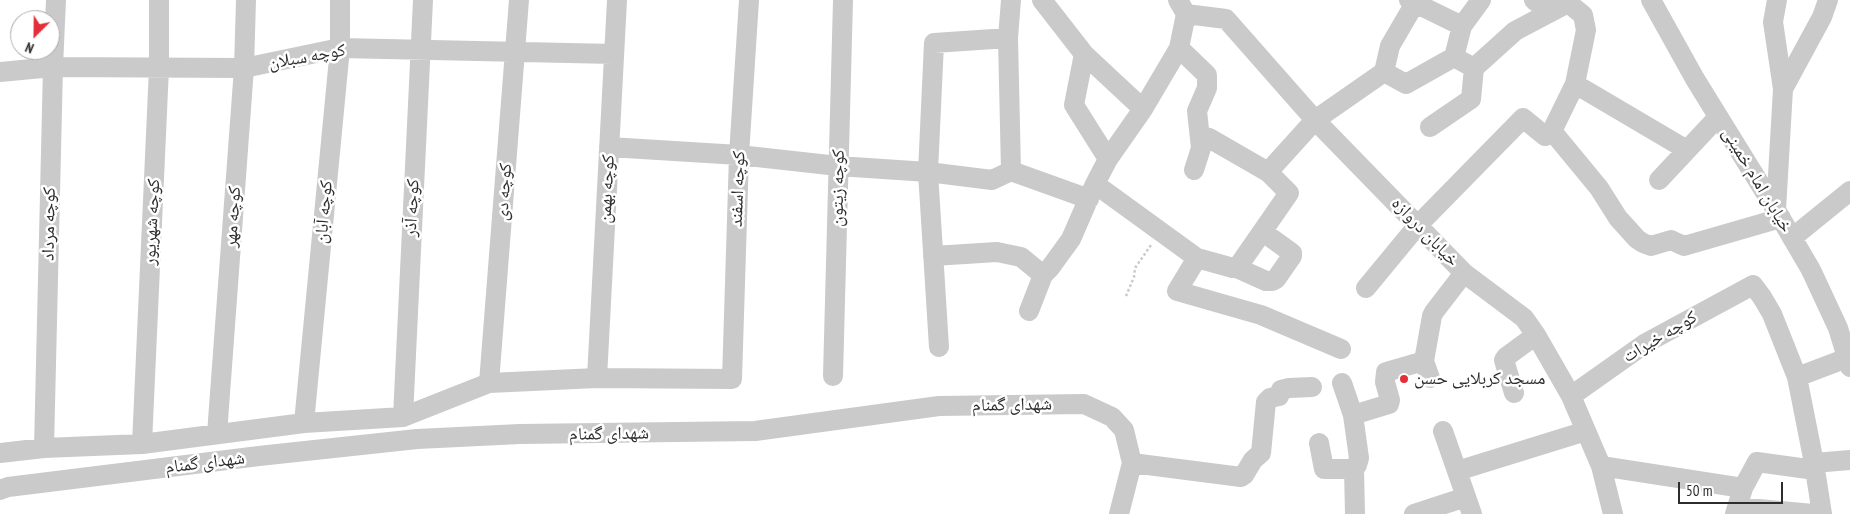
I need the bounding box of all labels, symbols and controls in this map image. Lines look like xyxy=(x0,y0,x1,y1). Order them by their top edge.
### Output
north arrow xyxy=(10,10,60,60)
text: N xyxy=(23,38,37,58)
street label: کوچه سبلان xyxy=(267,40,347,74)
street label: خیابان امام خمینی xyxy=(1717,123,1797,237)
street label: کوچه زیتون xyxy=(827,149,849,227)
street label: کوچه اسفند xyxy=(726,151,750,227)
street label: کوچه بهمن xyxy=(594,154,620,224)
street label: کوچه دی xyxy=(491,162,517,222)
street label: کوچه شهریور xyxy=(139,178,165,266)
street label: کوچه آذر xyxy=(400,178,424,238)
street label: کوچه آبان xyxy=(310,179,338,245)
street label: کوچه مهر xyxy=(220,186,246,248)
street label: کوچه مرداد xyxy=(38,187,60,261)
street label: خیابان دروازه xyxy=(1387,193,1463,271)
street label: کوچه خیرات xyxy=(1619,306,1701,368)
place label: مسجد کربلایی حسن xyxy=(1414,368,1545,390)
marker: مسجد کربلایی حسن xyxy=(1398,373,1410,385)
street label: شهدای گمنام xyxy=(972,394,1052,416)
street label: شهدای گمنام xyxy=(569,423,649,445)
street label: شهدای گمنام xyxy=(164,447,246,479)
scale bar xyxy=(1680,472,1785,504)
text: 50 m xyxy=(1686,481,1712,500)

